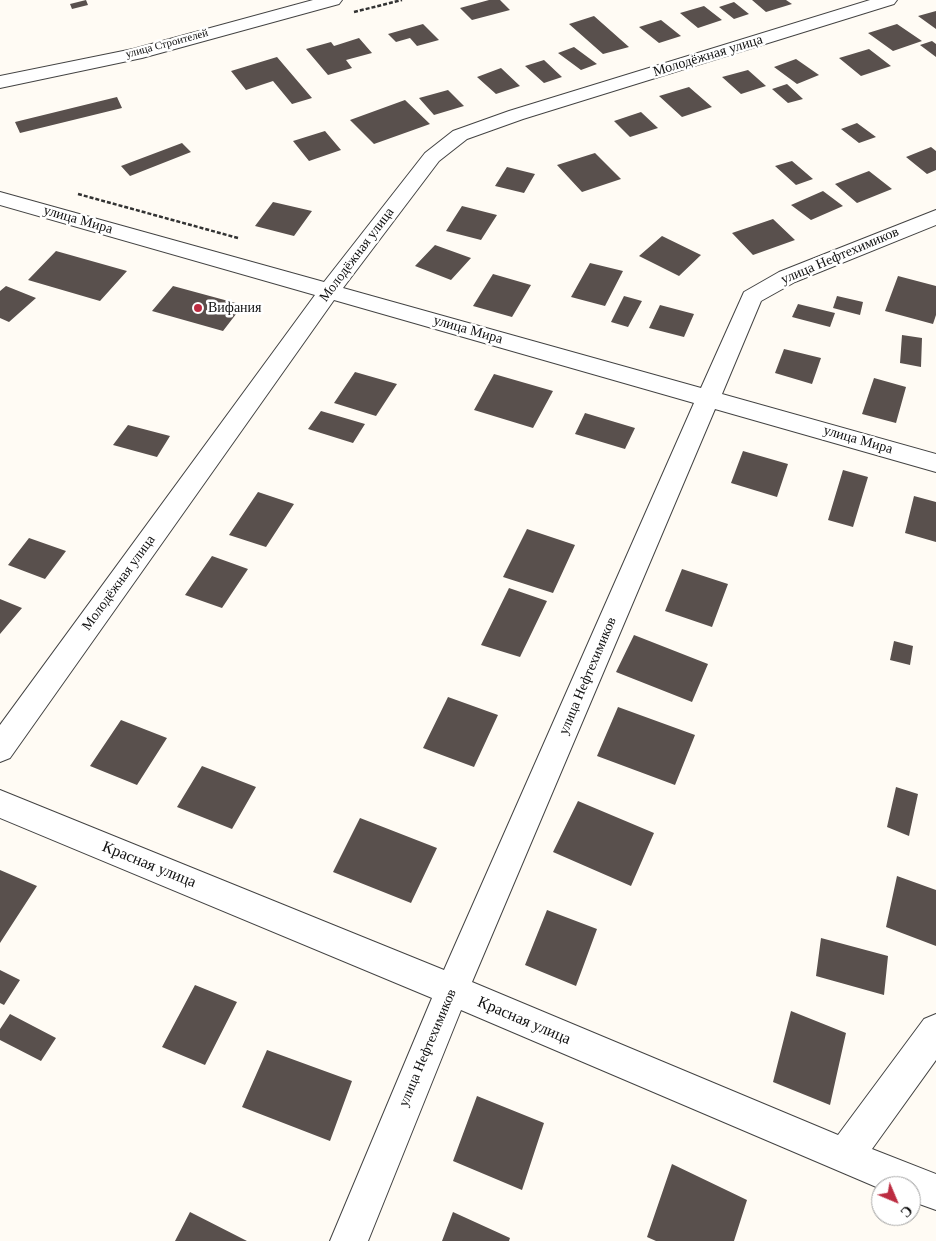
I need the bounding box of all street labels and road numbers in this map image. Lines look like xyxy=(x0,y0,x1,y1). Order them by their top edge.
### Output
street label: улица Строителей xyxy=(124,27,210,61)
street label: Молодёжная улица xyxy=(651,31,765,81)
street label: улица Мира xyxy=(41,202,115,238)
street label: Молодёжная улица xyxy=(316,205,398,305)
street label: улица Нефтехимиков xyxy=(779,224,901,288)
street label: улица Мира xyxy=(431,312,505,348)
street label: улица Мира xyxy=(821,422,895,458)
street label: Молодёжная улица xyxy=(79,532,159,634)
street label: улица Нефтехимиков xyxy=(556,615,620,737)
street label: Красная улица xyxy=(99,837,199,893)
street label: улица Нефтехимиков xyxy=(396,987,460,1109)
street label: Красная улица xyxy=(474,993,574,1049)

